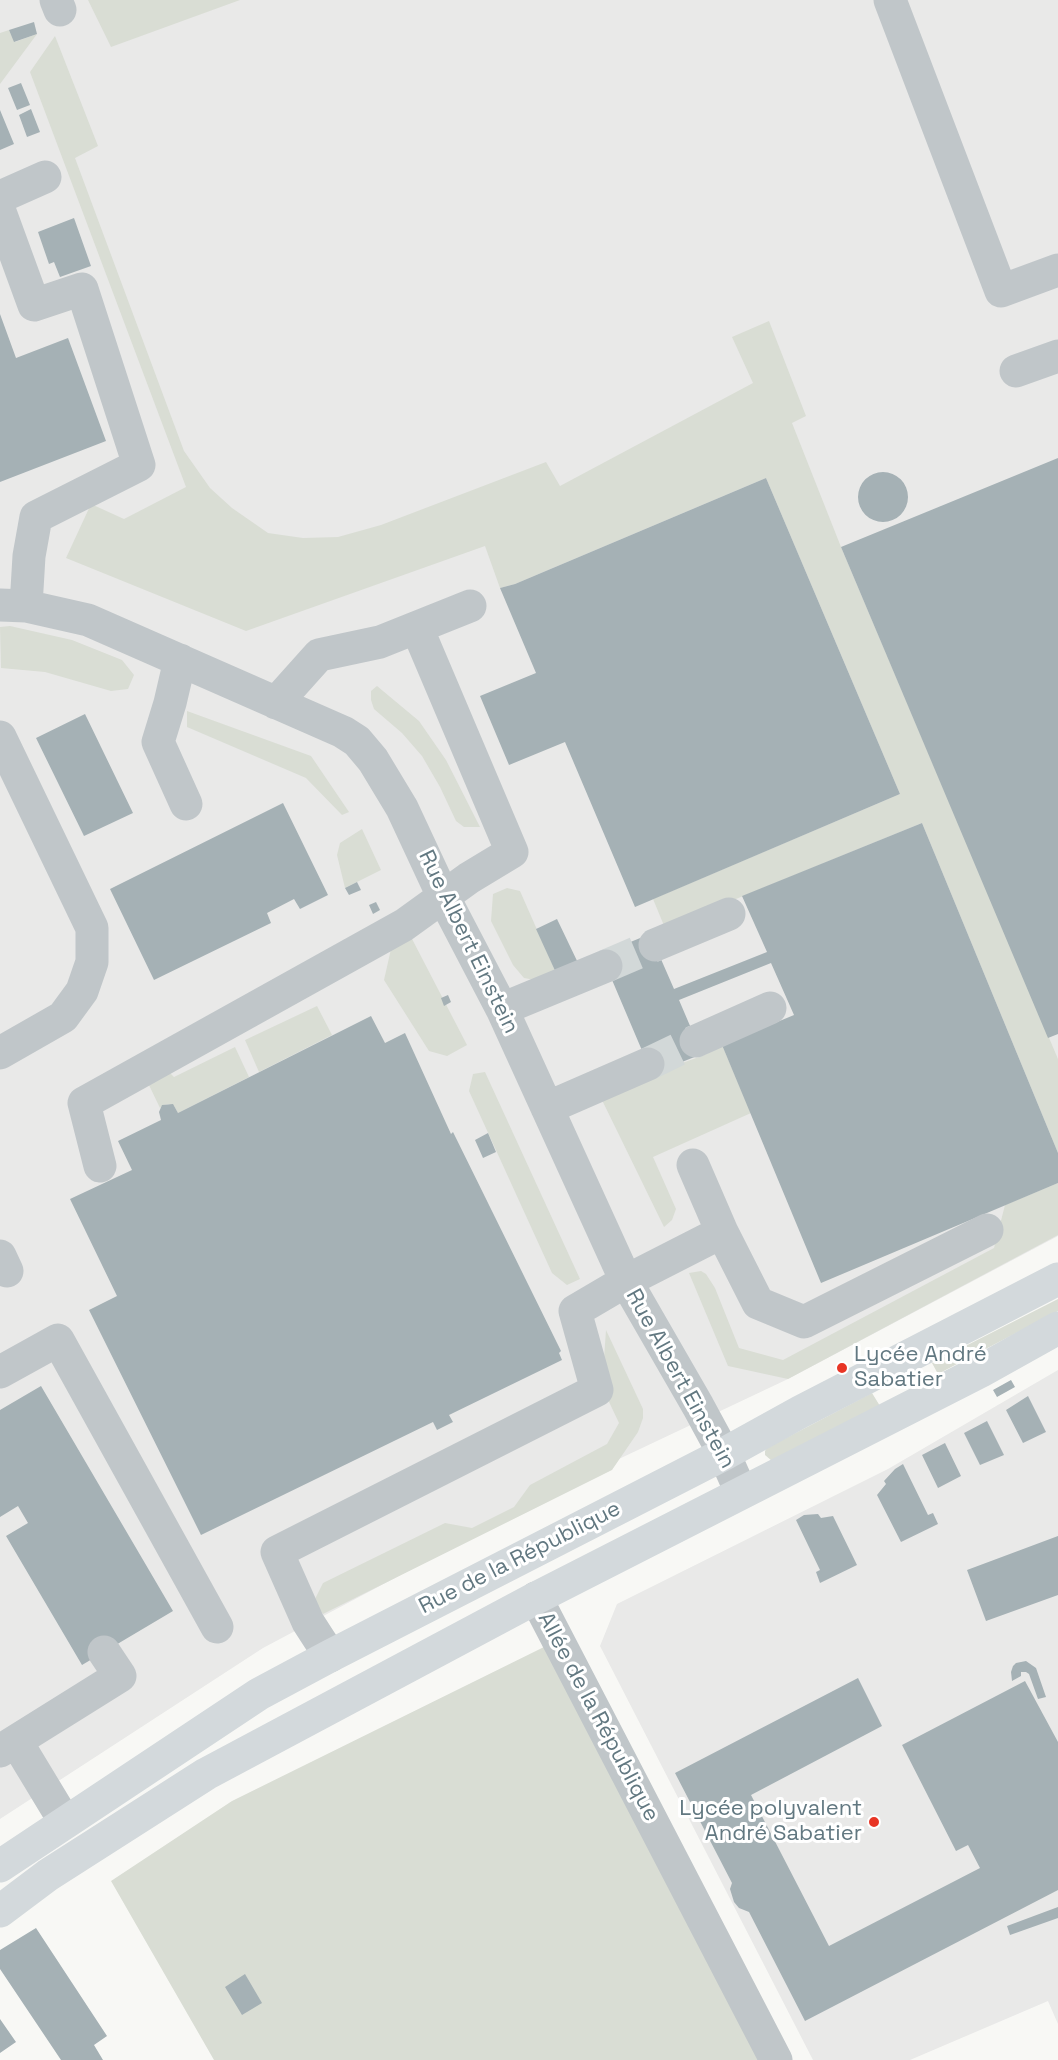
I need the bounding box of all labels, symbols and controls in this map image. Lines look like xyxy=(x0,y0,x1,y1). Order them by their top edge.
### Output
street label: Rue Albert Einstein xyxy=(412,846,524,1038)
street label: Rue Albert Einstein xyxy=(620,1285,740,1473)
place label: Lycée André Sabatier xyxy=(854,1342,987,1394)
marker: Lycée André Sabatier xyxy=(835,1361,849,1375)
street label: Rue de la République xyxy=(415,1496,625,1620)
street label: Allée de la République xyxy=(532,1608,664,1826)
place label: Lycée polyvalent André Sabatier xyxy=(679,1796,862,1848)
marker: Lycée polyvalent André Sabatier xyxy=(867,1815,881,1829)

